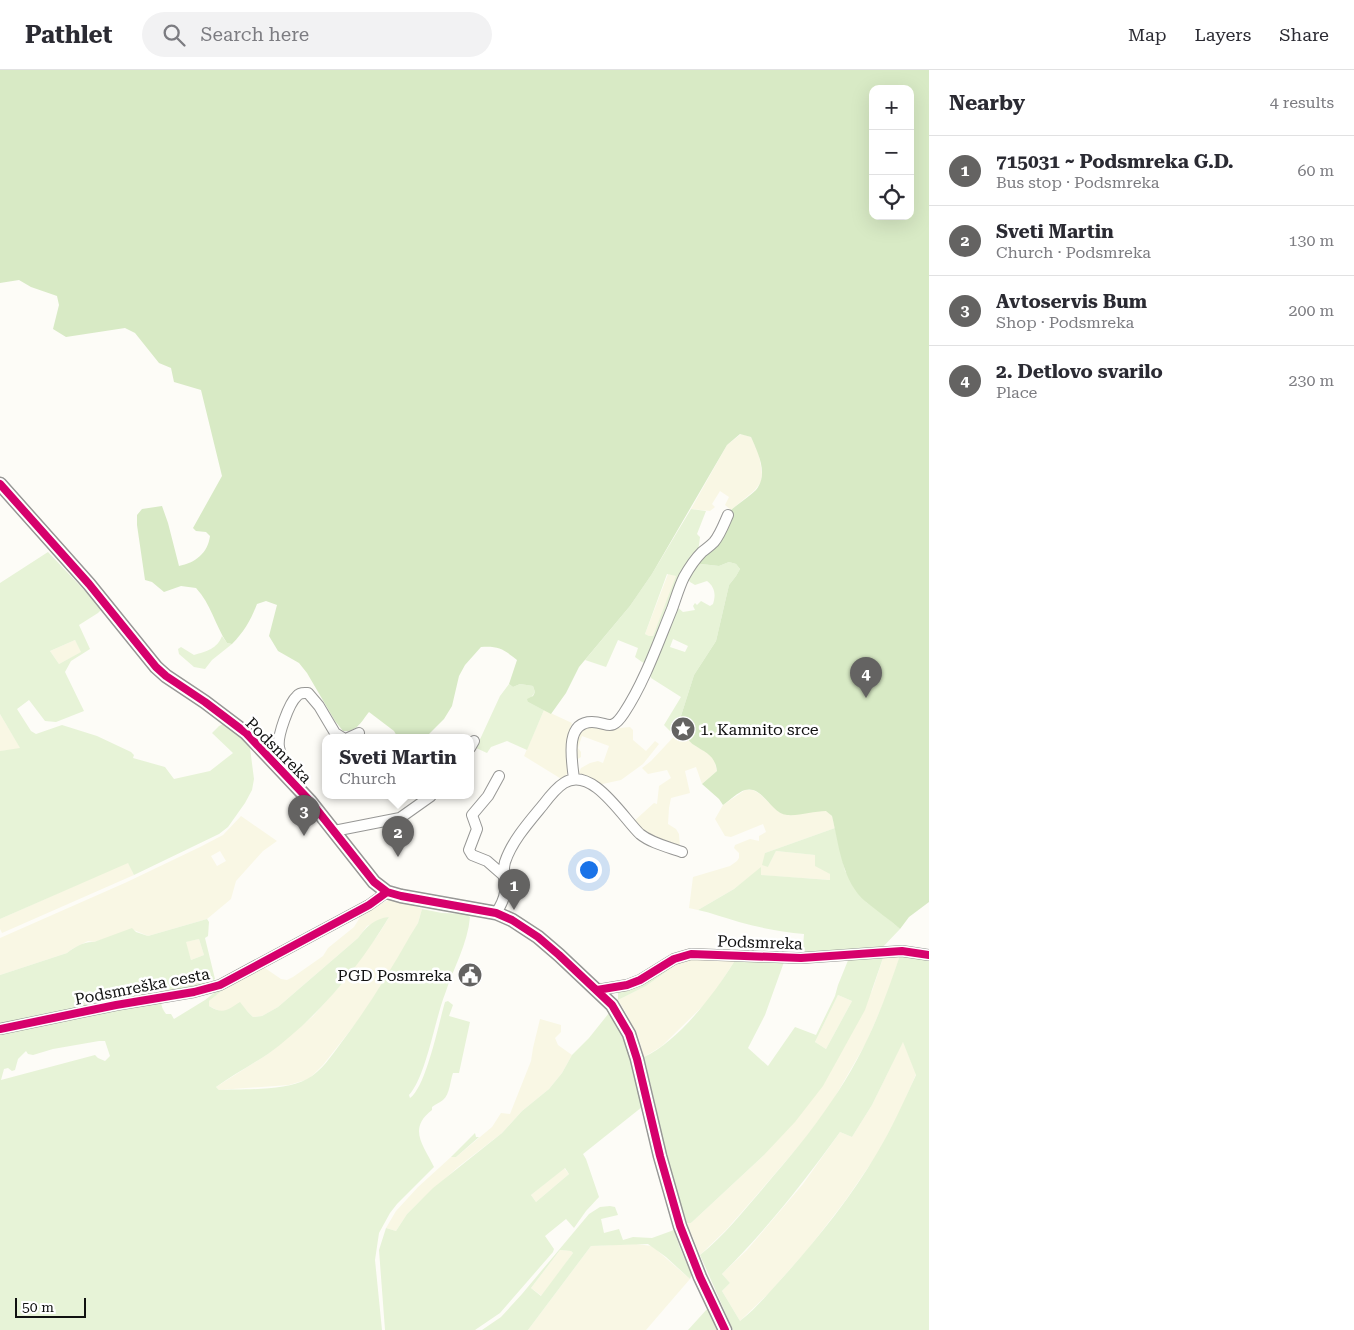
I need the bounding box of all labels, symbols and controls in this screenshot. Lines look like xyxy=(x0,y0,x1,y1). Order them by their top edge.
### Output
search box xyxy=(142,12,492,57)
text: Pathlet xyxy=(25,21,112,49)
icon: search xyxy=(160,21,188,49)
text: Search here xyxy=(200,23,309,46)
text: Map xyxy=(1128,24,1167,45)
text: Layers xyxy=(1195,24,1251,45)
text: Share xyxy=(1279,24,1329,45)
map controls xyxy=(869,85,914,220)
button: + xyxy=(869,85,914,130)
text: Nearby xyxy=(949,91,1025,115)
text: 4 results xyxy=(1270,93,1334,112)
button: − xyxy=(869,130,914,175)
text: 715031 ~ Podsmreka G.D. xyxy=(996,150,1234,173)
text: 1 xyxy=(961,161,969,180)
text: 60 m xyxy=(1297,161,1334,180)
text: Bus stop · Podsmreka xyxy=(996,173,1160,192)
button: locate xyxy=(869,175,914,220)
text: Sveti Martin xyxy=(996,220,1114,243)
text: 2 xyxy=(961,231,969,250)
text: 130 m xyxy=(1288,231,1334,250)
text: Church · Podsmreka xyxy=(996,243,1151,262)
text: Avtoservis Bum xyxy=(996,290,1147,313)
text: 3 xyxy=(961,301,969,320)
text: 200 m xyxy=(1288,301,1334,320)
text: Shop · Podsmreka xyxy=(996,313,1134,332)
text: 2. Detlovo svarilo xyxy=(996,360,1163,383)
text: 4 xyxy=(961,371,969,390)
text: 230 m xyxy=(1288,371,1334,390)
text: Place xyxy=(996,383,1037,402)
pin: 4 xyxy=(850,657,882,698)
street label: Podsmreka xyxy=(242,713,316,788)
place icon: 1. Kamnito srce xyxy=(670,716,696,742)
place label: 1. Kamnito srce xyxy=(700,720,819,739)
popup xyxy=(322,734,474,799)
text: Sveti Martin xyxy=(339,746,457,769)
text: Church xyxy=(339,769,396,788)
pin: 3 xyxy=(288,795,320,836)
pin: 2 xyxy=(382,816,414,857)
your location xyxy=(576,857,602,883)
pin: 1 xyxy=(498,869,530,910)
street label: Podsmreka xyxy=(717,932,803,953)
public building icon: PGD Posmreka xyxy=(457,962,483,988)
street label: Podsmreška cesta xyxy=(73,964,212,1009)
place label: PGD Posmreka xyxy=(337,966,452,985)
scale bar xyxy=(15,1295,86,1318)
text: 50 m xyxy=(22,1299,54,1315)

